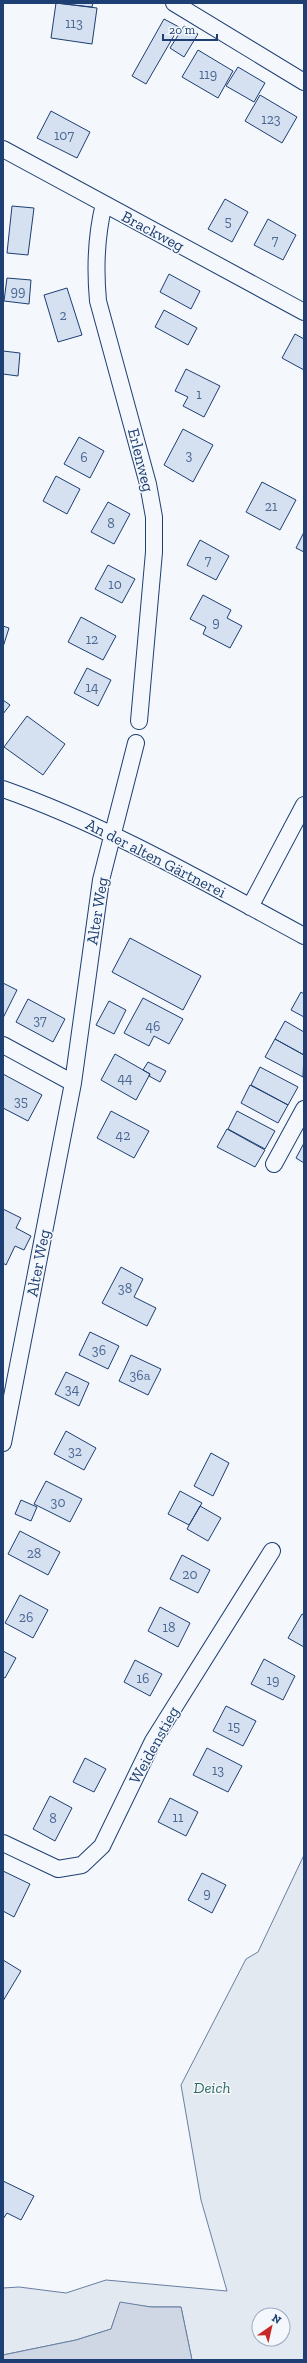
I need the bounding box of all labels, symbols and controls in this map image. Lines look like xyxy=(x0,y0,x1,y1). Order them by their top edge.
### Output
house number: 113 xyxy=(65,15,83,32)
scale bar xyxy=(163,16,217,42)
text: 20 m xyxy=(169,23,196,37)
house number: 119 xyxy=(199,66,217,83)
house number: 123 xyxy=(261,111,281,128)
house number: 107 xyxy=(54,127,74,144)
street label: Brackweg xyxy=(118,207,188,256)
house number: 5 xyxy=(224,213,232,230)
house number: 7 xyxy=(272,232,279,249)
house number: 99 xyxy=(11,283,25,300)
house number: 2 xyxy=(59,307,67,324)
house number: 1 xyxy=(196,386,202,403)
street label: Erlenweg xyxy=(124,426,158,494)
house number: 3 xyxy=(186,447,193,464)
house number: 6 xyxy=(80,449,88,466)
house number: 21 xyxy=(265,498,278,515)
house number: 8 xyxy=(107,515,115,532)
house number: 7 xyxy=(205,552,212,569)
house number: 10 xyxy=(108,576,122,593)
house number: 9 xyxy=(212,614,220,631)
house number: 12 xyxy=(86,631,98,648)
house number: 14 xyxy=(86,679,99,696)
street label: An der alten Gärtnerei xyxy=(83,814,230,902)
street label: Alter Weg xyxy=(82,876,112,946)
house number: 37 xyxy=(33,1012,47,1029)
house number: 46 xyxy=(146,1018,160,1035)
house number: 44 xyxy=(117,1070,133,1087)
house number: 35 xyxy=(14,1093,28,1110)
house number: 42 xyxy=(116,1127,130,1144)
street label: Alter Weg xyxy=(22,1228,54,1298)
house number: 38 xyxy=(118,1280,132,1297)
house number: 36 xyxy=(92,1342,106,1359)
house number: 36a xyxy=(129,1367,151,1384)
house number: 34 xyxy=(65,1381,80,1398)
house number: 32 xyxy=(68,1443,82,1460)
house number: 30 xyxy=(51,1494,65,1511)
house number: 28 xyxy=(27,1545,41,1562)
house number: 20 xyxy=(182,1566,198,1583)
house number: 26 xyxy=(19,1609,33,1626)
house number: 18 xyxy=(163,1619,175,1636)
house number: 16 xyxy=(137,1670,149,1687)
house number: 19 xyxy=(267,1672,279,1689)
street label: Weidenstieg xyxy=(125,1703,183,1787)
house number: 15 xyxy=(228,1718,240,1735)
house number: 13 xyxy=(212,1762,224,1779)
house number: 11 xyxy=(173,1809,184,1826)
house number: 8 xyxy=(49,1810,57,1827)
house number: 9 xyxy=(203,1885,211,1902)
park label: Deich xyxy=(193,2078,231,2097)
north arrow xyxy=(251,2307,291,2347)
text: N xyxy=(269,2311,284,2327)

